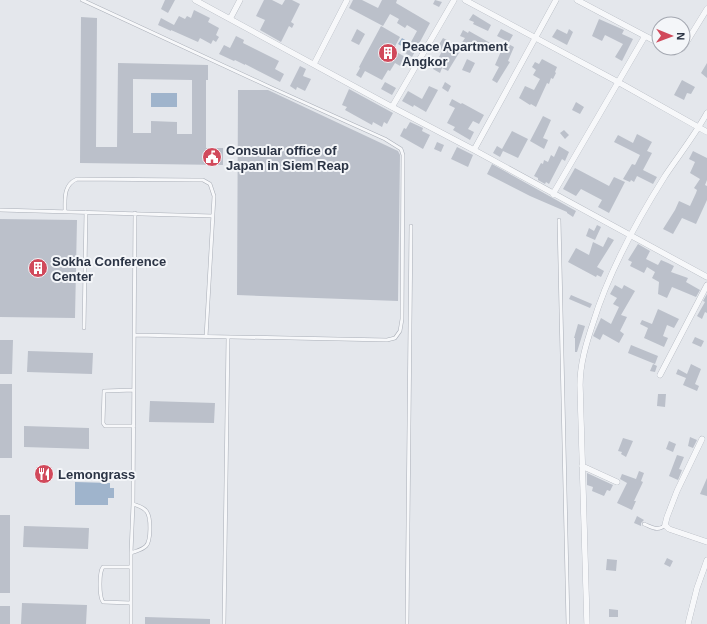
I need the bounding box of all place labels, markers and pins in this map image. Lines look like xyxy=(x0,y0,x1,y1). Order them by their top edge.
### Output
place label: Peace Apartment Angkor xyxy=(402,39,508,69)
building icon: Peace Apartment Angkor xyxy=(377,42,399,64)
place label: Consular office of Japan in Siem Reap xyxy=(226,143,349,173)
public building icon: Consular office of Japan in Siem Reap xyxy=(201,146,223,168)
place label: Sokha Conference Center xyxy=(52,254,166,284)
building icon: Sokha Conference Center xyxy=(27,257,49,279)
restaurant icon: Lemongrass xyxy=(33,463,55,485)
place label: Lemongrass xyxy=(58,467,135,482)

